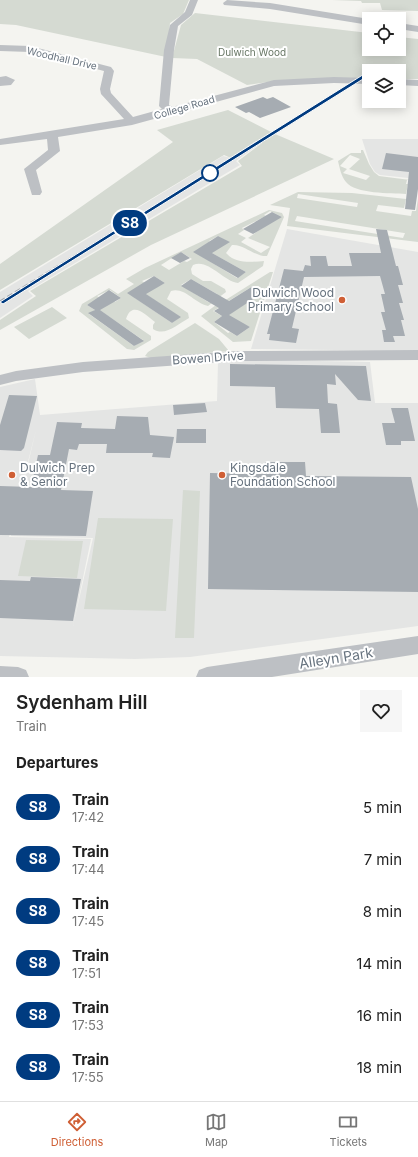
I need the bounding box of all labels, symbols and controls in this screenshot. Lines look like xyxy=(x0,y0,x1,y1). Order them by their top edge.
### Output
map controls xyxy=(362,12,406,108)
button: locate xyxy=(362,12,406,56)
street label: Woodhall Drive xyxy=(26,44,98,72)
park label: Dulwich Wood xyxy=(218,46,286,58)
button: layers xyxy=(362,64,406,108)
street label: College Road xyxy=(152,93,216,121)
unlabelled marker xyxy=(201,164,219,182)
line badge: S8 xyxy=(112,210,148,236)
text: S8 xyxy=(121,214,139,231)
place label: Dulwich Wood Primary School xyxy=(248,285,334,314)
marker: Dulwich Wood Primary School xyxy=(337,295,347,305)
street label: Bowen Drive xyxy=(172,348,244,367)
place label: Dulwich Prep & Senior xyxy=(20,460,95,489)
place label: Kingsdale Foundation School xyxy=(230,460,336,489)
marker: Dulwich Prep & Senior xyxy=(7,470,17,480)
marker: Kingsdale Foundation School xyxy=(217,470,227,480)
street label: Alleyn Park xyxy=(298,643,374,672)
button: heart xyxy=(360,690,402,732)
text: Sydenham Hill xyxy=(16,691,147,714)
text: Train xyxy=(16,718,47,734)
text: Departures xyxy=(16,753,98,772)
text: Train xyxy=(72,790,109,809)
text: S8 xyxy=(29,798,47,815)
text: 5 min xyxy=(363,798,402,817)
text: 17:42 xyxy=(72,809,104,825)
text: Train xyxy=(72,842,109,861)
text: S8 xyxy=(29,850,47,867)
text: 7 min xyxy=(364,850,402,869)
text: 17:44 xyxy=(72,861,105,877)
text: Train xyxy=(72,894,109,913)
text: S8 xyxy=(29,902,47,919)
text: 8 min xyxy=(363,902,402,921)
text: 17:45 xyxy=(72,913,104,929)
text: Train xyxy=(72,946,109,965)
text: S8 xyxy=(29,954,47,971)
text: 14 min xyxy=(356,954,402,973)
text: 17:51 xyxy=(72,965,101,981)
text: Train xyxy=(72,998,109,1017)
text: S8 xyxy=(29,1006,47,1023)
text: 16 min xyxy=(357,1006,402,1025)
text: 17:53 xyxy=(72,1017,104,1033)
text: Train xyxy=(72,1050,109,1069)
text: S8 xyxy=(29,1058,47,1075)
text: 18 min xyxy=(357,1058,402,1077)
text: 17:55 xyxy=(72,1069,104,1085)
tab: Directions xyxy=(51,1111,103,1149)
tab: Map xyxy=(205,1111,228,1149)
tab: Tickets xyxy=(330,1111,367,1149)

